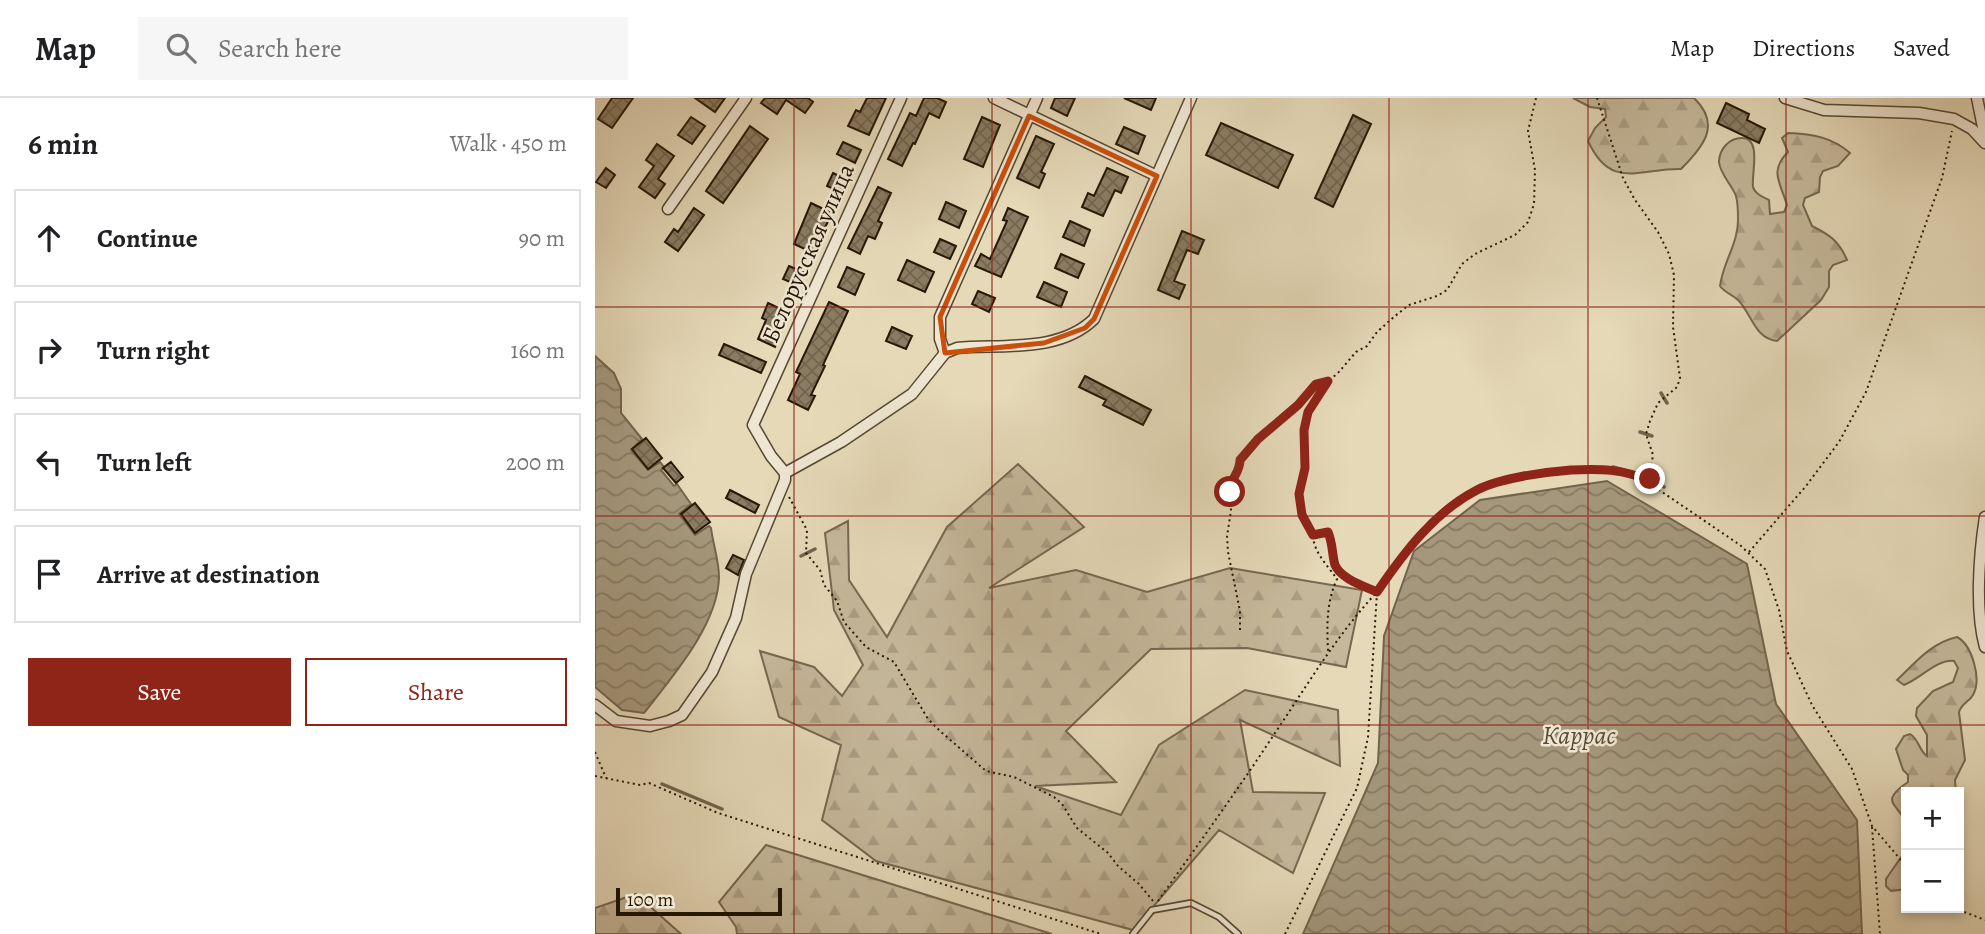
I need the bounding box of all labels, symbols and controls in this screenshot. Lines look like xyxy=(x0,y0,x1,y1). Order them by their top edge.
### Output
search box xyxy=(138,17,628,80)
text: Map xyxy=(35,26,96,71)
icon: search xyxy=(162,29,200,67)
text: Search here xyxy=(218,31,342,66)
text: Map xyxy=(1670,32,1714,64)
text: Directions xyxy=(1752,32,1855,64)
text: Saved xyxy=(1893,32,1950,64)
text: 6 min xyxy=(28,124,98,164)
text: Walk · 450 m xyxy=(450,128,567,159)
street label: Белорусская улица xyxy=(754,158,862,348)
icon: ahead xyxy=(30,219,68,257)
text: Continue xyxy=(97,221,198,256)
text: 90 m xyxy=(519,223,565,254)
icon: right xyxy=(30,331,68,369)
text: Turn right xyxy=(97,333,210,368)
text: 160 m xyxy=(511,335,565,366)
icon: left xyxy=(30,443,68,481)
text: Turn left xyxy=(97,445,192,480)
text: 200 m xyxy=(506,447,565,478)
route end xyxy=(1634,463,1665,494)
route start xyxy=(1214,476,1245,507)
icon: arrive xyxy=(30,555,68,593)
text: Arrive at destination xyxy=(97,557,320,592)
button: Save xyxy=(28,658,291,726)
button: Share xyxy=(305,658,567,726)
water label: Каррас xyxy=(1542,718,1617,753)
map controls xyxy=(1901,787,1964,913)
button: + xyxy=(1901,787,1964,850)
button: − xyxy=(1901,850,1964,913)
scale bar xyxy=(616,885,782,917)
text: 100 m xyxy=(627,887,673,913)

